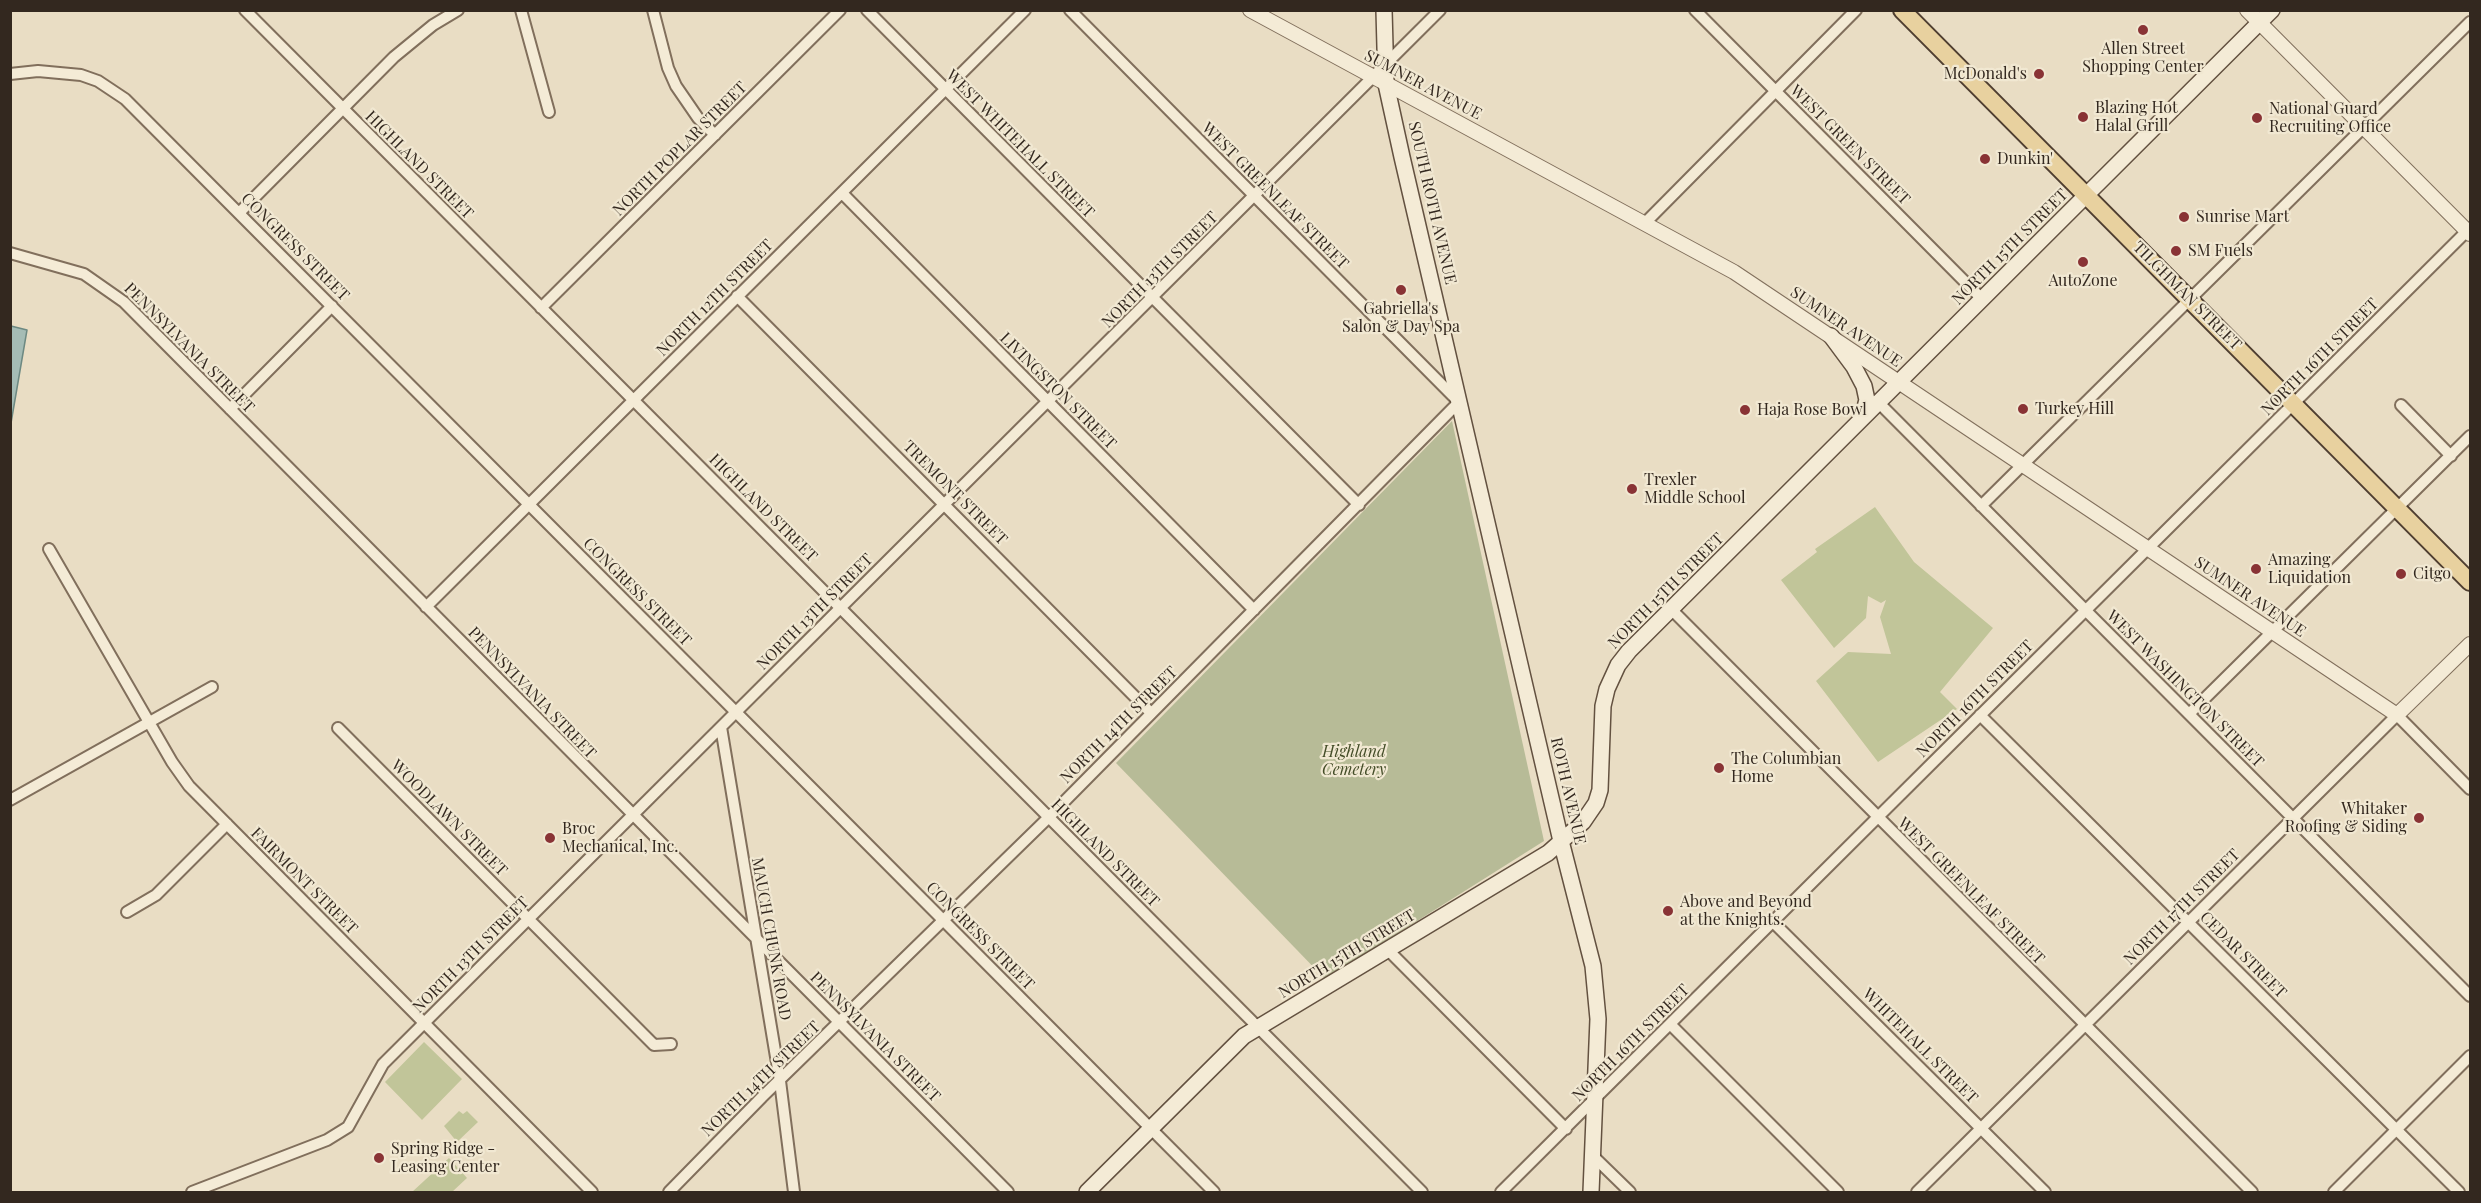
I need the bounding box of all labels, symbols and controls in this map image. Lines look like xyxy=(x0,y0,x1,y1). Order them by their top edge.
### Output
marker: Allen Street Shopping Center xyxy=(2136,23,2150,37)
place label: Allen Street Shopping Center xyxy=(2082,39,2204,77)
street label: SUMNER AVENUE xyxy=(1361,46,1485,124)
place label: McDonald's xyxy=(1944,64,2027,84)
street label: WEST WHITEHALL STREET xyxy=(942,66,1098,222)
marker: McDonald's xyxy=(2032,67,2046,81)
street label: NORTH POPLAR STREET xyxy=(609,78,751,220)
street label: WEST GREEN STREET xyxy=(1786,81,1914,209)
place label: Blazing Hot Halal Grill xyxy=(2095,98,2178,136)
place label: National Guard Recruiting Office xyxy=(2269,99,2391,137)
street label: HIGHLAND STREET xyxy=(361,107,477,223)
marker: Blazing Hot Halal Grill xyxy=(2076,110,2090,124)
marker: National Guard Recruiting Office xyxy=(2250,111,2264,125)
street label: WEST GREENLEAF STREET xyxy=(1198,119,1352,273)
street label: SOUTH ROTH AVENUE xyxy=(1404,120,1460,286)
place label: Dunkin' xyxy=(1997,149,2053,169)
marker: Dunkin' xyxy=(1978,152,1992,166)
street label: NORTH 15TH STREET xyxy=(1948,185,2072,309)
street label: CONGRESS STREET xyxy=(237,189,353,305)
place label: Sunrise Mart xyxy=(2196,207,2289,227)
street label: NORTH 13TH STREET xyxy=(1098,208,1222,332)
marker: Sunrise Mart xyxy=(2177,210,2191,224)
street label: NORTH 12TH STREET xyxy=(653,236,777,360)
street label: TILGHMAN STREET xyxy=(2129,238,2245,354)
place label: SM Fuels xyxy=(2188,241,2253,261)
marker: SM Fuels xyxy=(2169,244,2183,258)
marker: AutoZone xyxy=(2076,255,2090,269)
place label: AutoZone xyxy=(2049,271,2117,291)
street label: PENNSYLVANIA STREET xyxy=(120,279,258,417)
marker: Gabriella's Salon & Day Spa xyxy=(1394,283,1408,297)
street label: SUMNER AVENUE xyxy=(1787,283,1905,371)
street label: NORTH 16TH STREET xyxy=(2257,294,2383,420)
place label: Gabriella's Salon & Day Spa xyxy=(1342,299,1460,337)
street label: LIVINGSTON STREET xyxy=(996,329,1120,453)
place label: Turkey Hill xyxy=(2035,399,2114,419)
place label: Haja Rose Bowl xyxy=(1757,400,1867,420)
marker: Turkey Hill xyxy=(2016,402,2030,416)
marker: Haja Rose Bowl xyxy=(1738,403,1752,417)
street label: TREMONT STREET xyxy=(899,437,1011,549)
street label: HIGHLAND STREET xyxy=(705,450,821,566)
place label: Trexler Middle School xyxy=(1644,470,1745,508)
marker: Trexler Middle School xyxy=(1625,482,1639,496)
street label: NORTH 15TH STREET xyxy=(1604,529,1728,653)
street label: CONGRESS STREET xyxy=(579,534,695,650)
street label: NORTH 13TH STREET xyxy=(753,550,877,674)
place label: Amazing Liquidation xyxy=(2268,550,2351,588)
street label: SUMNER AVENUE xyxy=(2191,553,2309,641)
marker: Amazing Liquidation xyxy=(2249,562,2263,576)
place label: Citgo xyxy=(2413,564,2451,584)
marker: Citgo xyxy=(2394,567,2408,581)
street label: WEST WASHINGTON STREET xyxy=(2102,606,2268,772)
street label: PENNSYLVANIA STREET xyxy=(464,623,600,763)
street label: NORTH 16TH STREET xyxy=(1912,636,2038,762)
street label: NORTH 14TH STREET xyxy=(1057,663,1181,787)
street label: ROTH AVENUE xyxy=(1546,736,1590,846)
park label: Highland Cemetery xyxy=(1322,742,1386,780)
place label: The Columbian Home xyxy=(1731,749,1841,787)
street label: WOODLAWN STREET xyxy=(387,756,511,880)
marker: The Columbian Home xyxy=(1712,761,1726,775)
street label: HIGHLAND STREET xyxy=(1047,795,1163,911)
place label: Whitaker Roofing & Siding xyxy=(2285,799,2407,837)
marker: Whitaker Roofing & Siding xyxy=(2412,811,2426,825)
street label: WEST GREENLEAF STREET xyxy=(1894,814,2048,968)
place label: Broc Mechanical, Inc. xyxy=(562,819,678,857)
street label: FAIRMONT STREET xyxy=(247,824,361,938)
marker: Broc Mechanical, Inc. xyxy=(543,831,557,845)
street label: NORTH 17TH STREET xyxy=(2120,845,2244,969)
street label: MAUCH CHUNK ROAD xyxy=(747,856,795,1022)
street label: CONGRESS STREET xyxy=(922,878,1038,994)
place label: Above and Beyond at the Knights. xyxy=(1680,892,1812,930)
street label: NORTH 13TH STREET xyxy=(409,893,533,1017)
marker: Above and Beyond at the Knights. xyxy=(1661,904,1675,918)
street label: NORTH 15TH STREET xyxy=(1275,906,1419,1002)
street label: CEDAR STREET xyxy=(2196,908,2290,1002)
street label: PENNSYLVANIA STREET xyxy=(806,968,944,1106)
street label: NORTH 16TH STREET xyxy=(1568,980,1694,1106)
street label: WHITEHALL STREET xyxy=(1859,985,1981,1107)
street label: NORTH 14TH STREET xyxy=(698,1017,824,1141)
place label: Spring Ridge - Leasing Center xyxy=(391,1139,500,1177)
marker: Spring Ridge - Leasing Center xyxy=(372,1151,386,1165)

